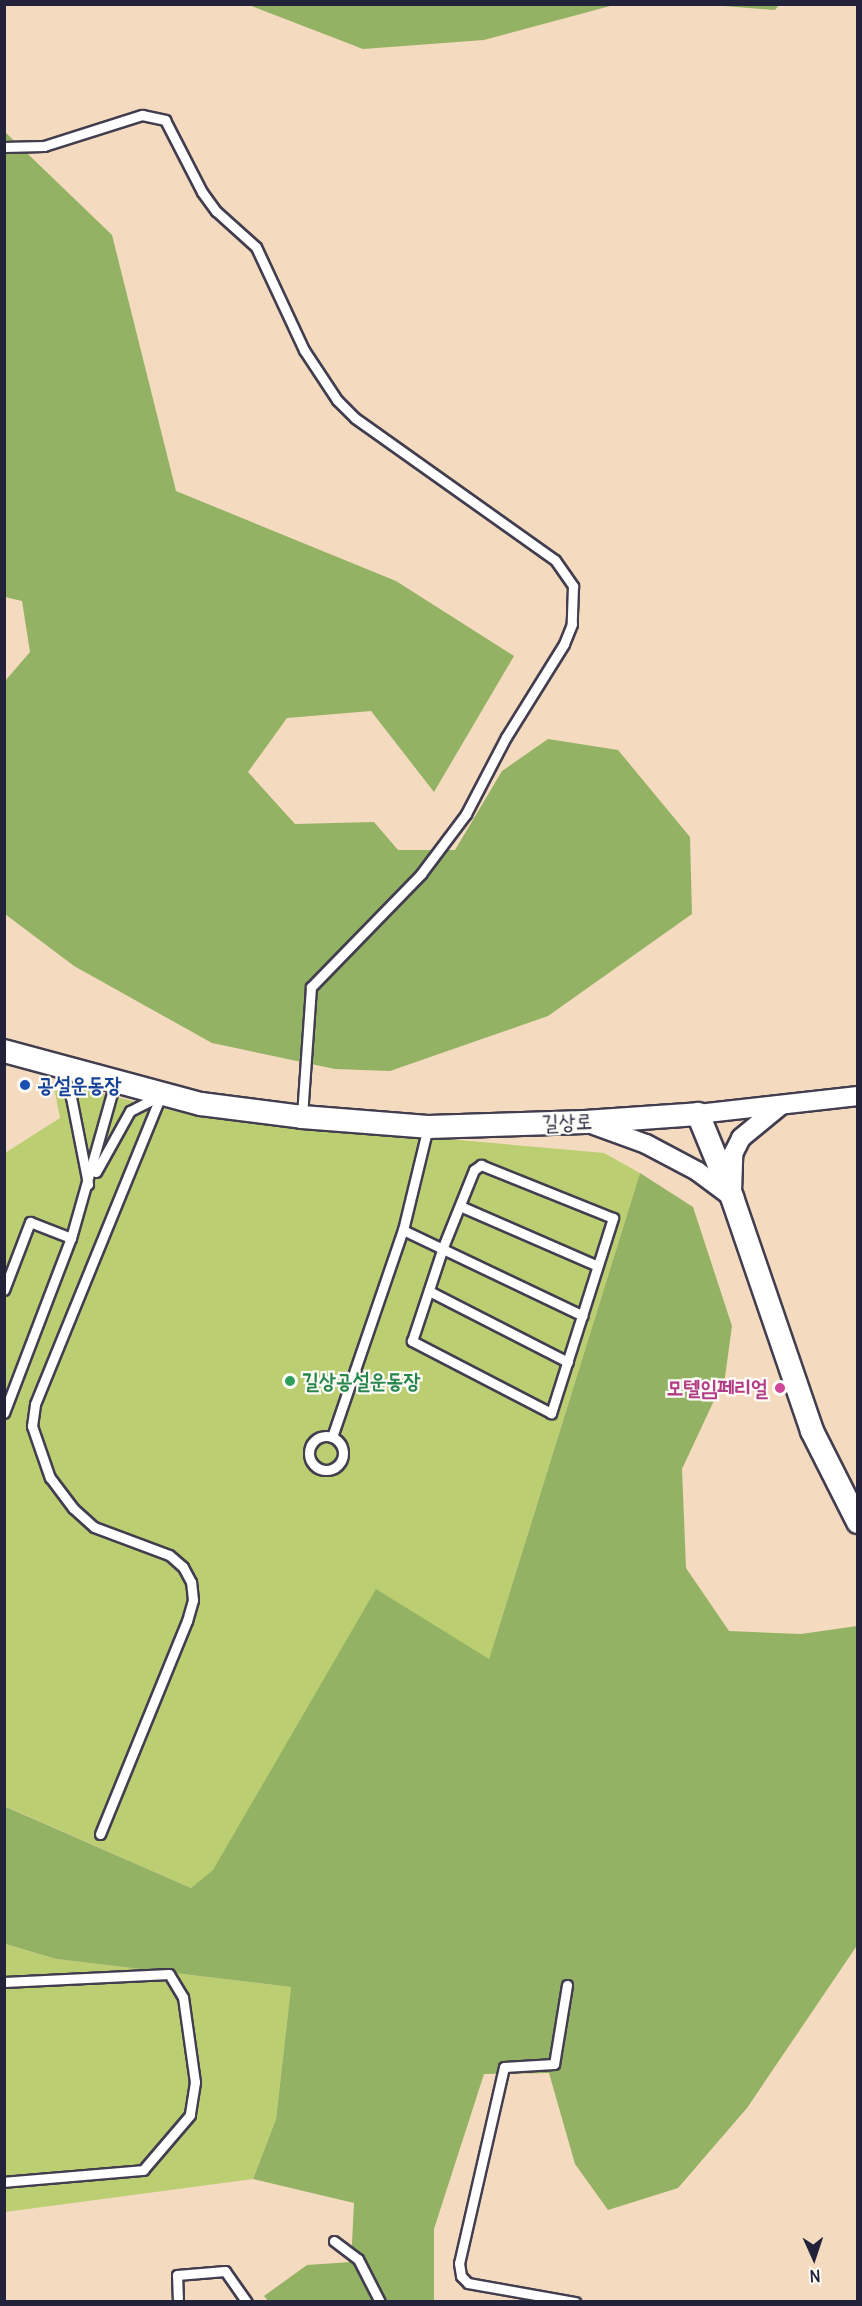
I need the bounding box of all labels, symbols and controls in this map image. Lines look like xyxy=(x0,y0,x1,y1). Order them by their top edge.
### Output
place label: 공설운동장 xyxy=(37,1072,121,1098)
marker: 공설운동장 xyxy=(18,1078,32,1092)
street label: 길상로 xyxy=(541,1109,593,1135)
place label: 길상공설운동장 xyxy=(302,1368,420,1394)
marker: 길상공설운동장 xyxy=(283,1374,297,1388)
place label: 모텔임페리얼 xyxy=(667,1375,768,1401)
marker: 모텔임페리얼 xyxy=(773,1381,787,1395)
north arrow xyxy=(784,2228,844,2288)
text: N xyxy=(809,2266,821,2286)

